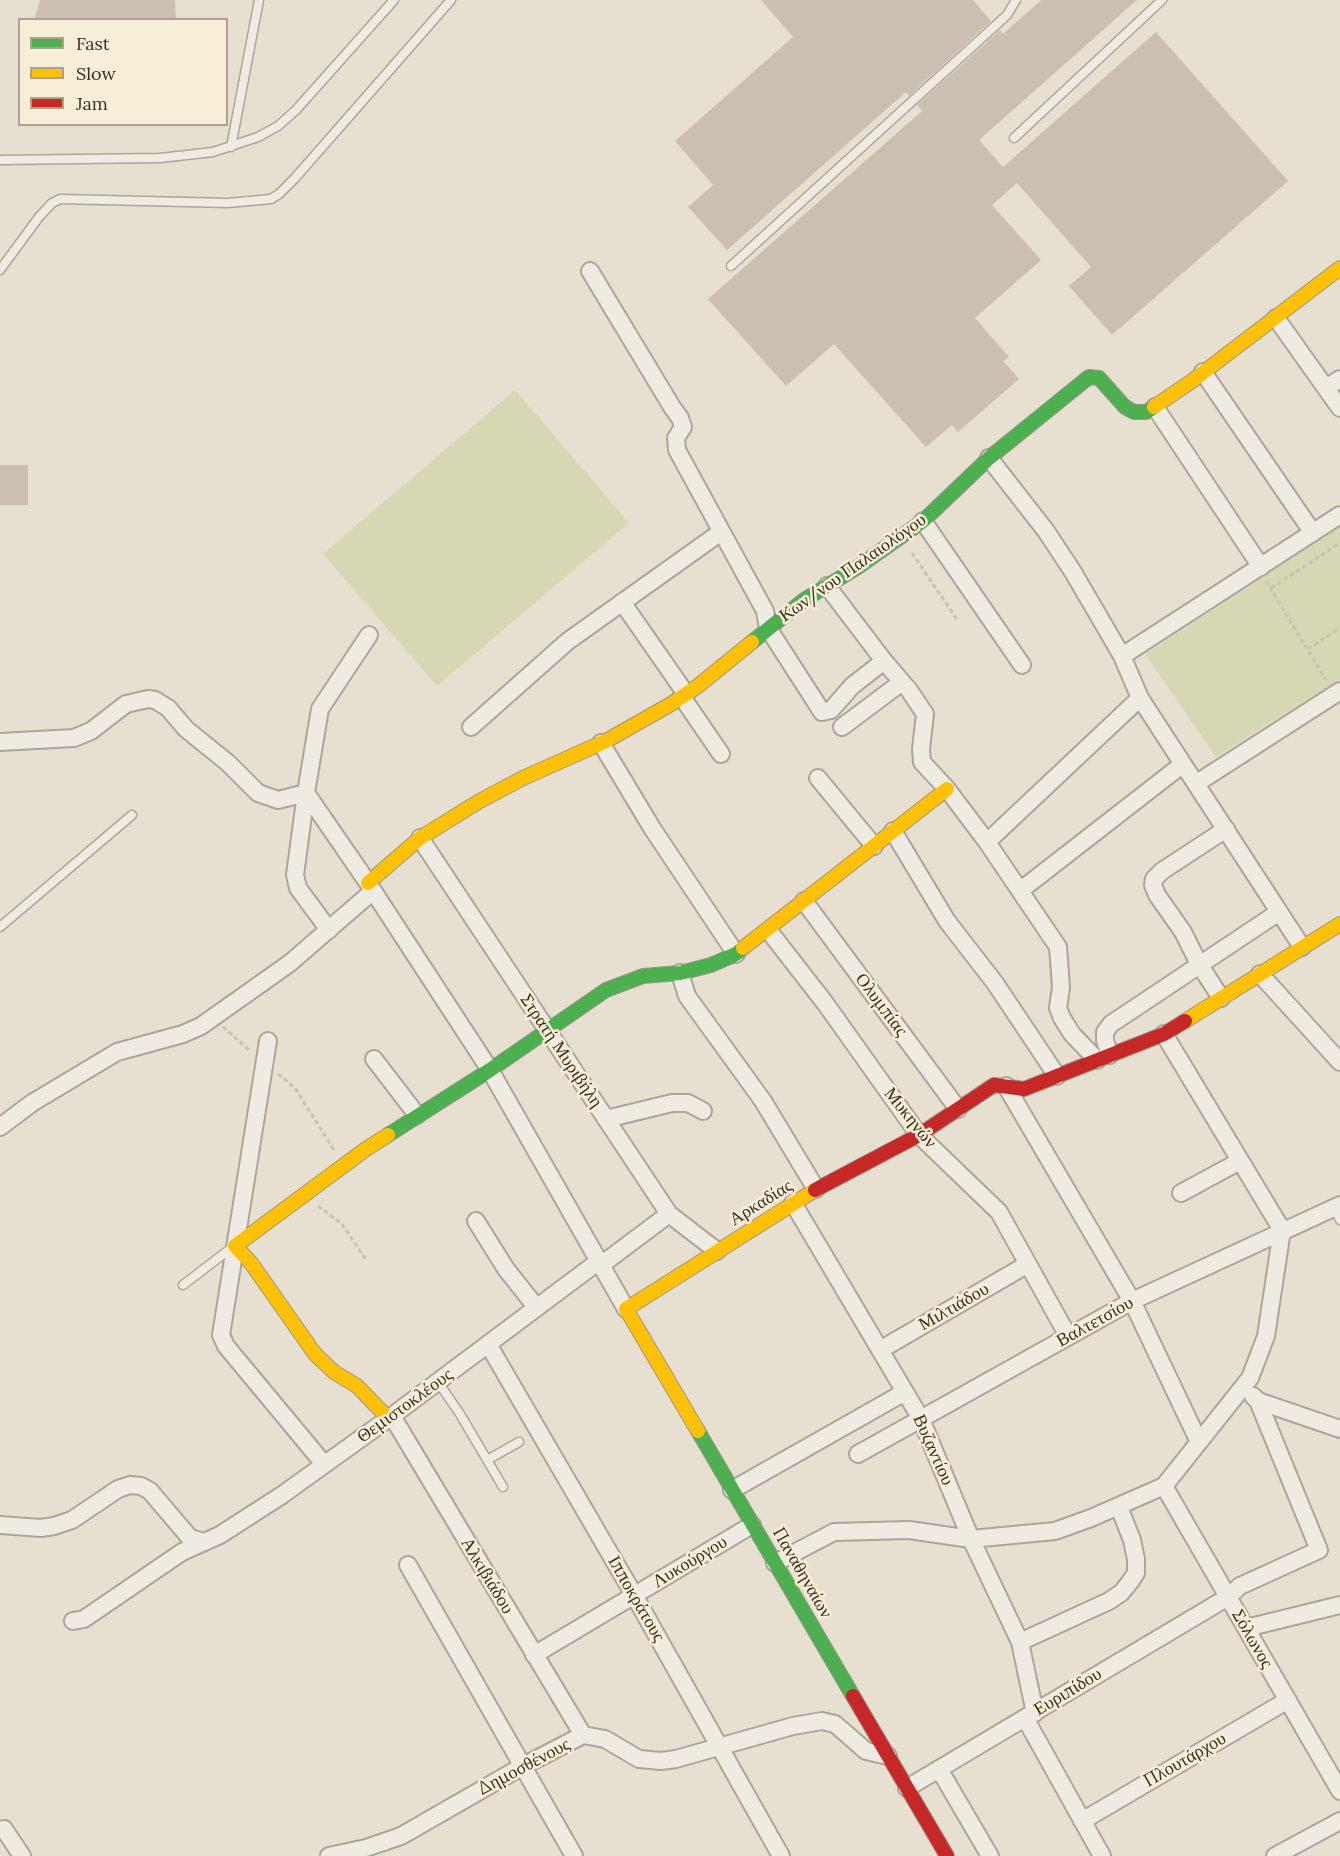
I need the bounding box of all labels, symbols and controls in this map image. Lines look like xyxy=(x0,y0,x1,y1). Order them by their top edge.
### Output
legend xyxy=(18,18,228,126)
text: Fast xyxy=(76,32,110,55)
text: Slow xyxy=(76,62,116,85)
text: Jam xyxy=(76,92,108,115)
street label: Κων/νου Παλαιολόγου xyxy=(775,509,931,627)
street label: Ολυμπίας xyxy=(850,969,912,1041)
street label: Στρατή Μυριβήλη xyxy=(515,990,607,1112)
street label: Μυκηνών xyxy=(879,1083,941,1153)
street label: Αρκαδίας xyxy=(726,1175,796,1231)
street label: Μιλτιάδου xyxy=(915,1278,993,1336)
street label: Βαλτετσίου xyxy=(1053,1292,1137,1352)
street label: Θεμιστοκλέους xyxy=(353,1364,457,1448)
street label: Βυζαντίου xyxy=(908,1411,958,1489)
street label: Παναθηναίων xyxy=(767,1524,837,1622)
street label: Λυκούργου xyxy=(649,1531,731,1593)
street label: Αλκιβιάδου xyxy=(456,1534,518,1618)
street label: Ιπποκράτους xyxy=(603,1552,669,1646)
street label: Σόλωνος xyxy=(1227,1606,1277,1672)
street label: Ευριπίδου xyxy=(1030,1663,1106,1721)
street label: Πλουτάρχου xyxy=(1140,1728,1230,1792)
street label: Δημοσθένους xyxy=(474,1734,574,1800)

